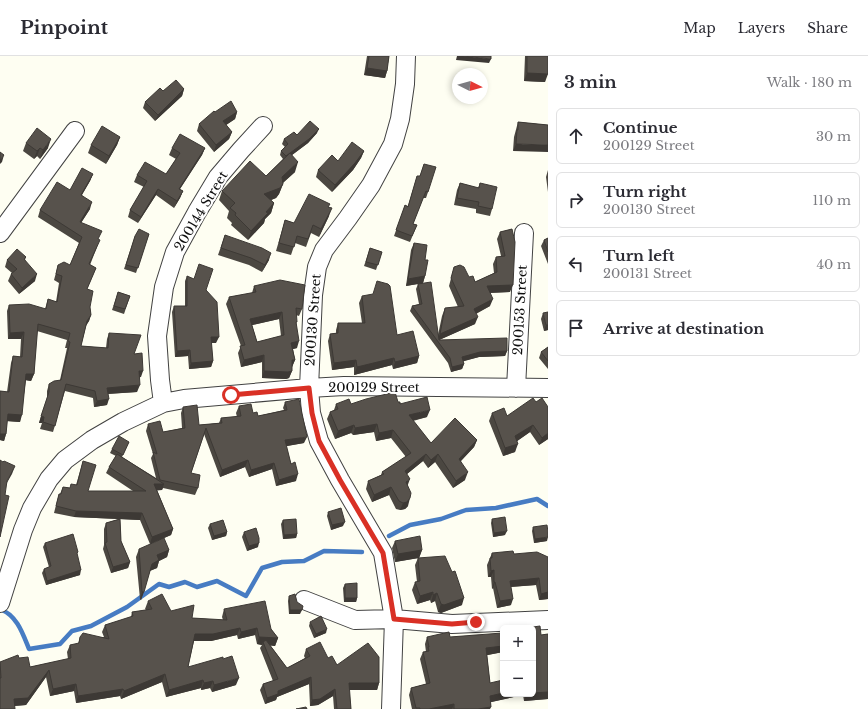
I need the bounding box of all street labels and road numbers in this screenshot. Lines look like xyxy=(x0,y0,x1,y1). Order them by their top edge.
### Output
street label: 200144 Street xyxy=(170,168,232,254)
street label: 200153 Street xyxy=(509,264,531,356)
street label: 200130 Street xyxy=(301,273,325,367)
street label: 200129 Street xyxy=(328,379,420,396)

